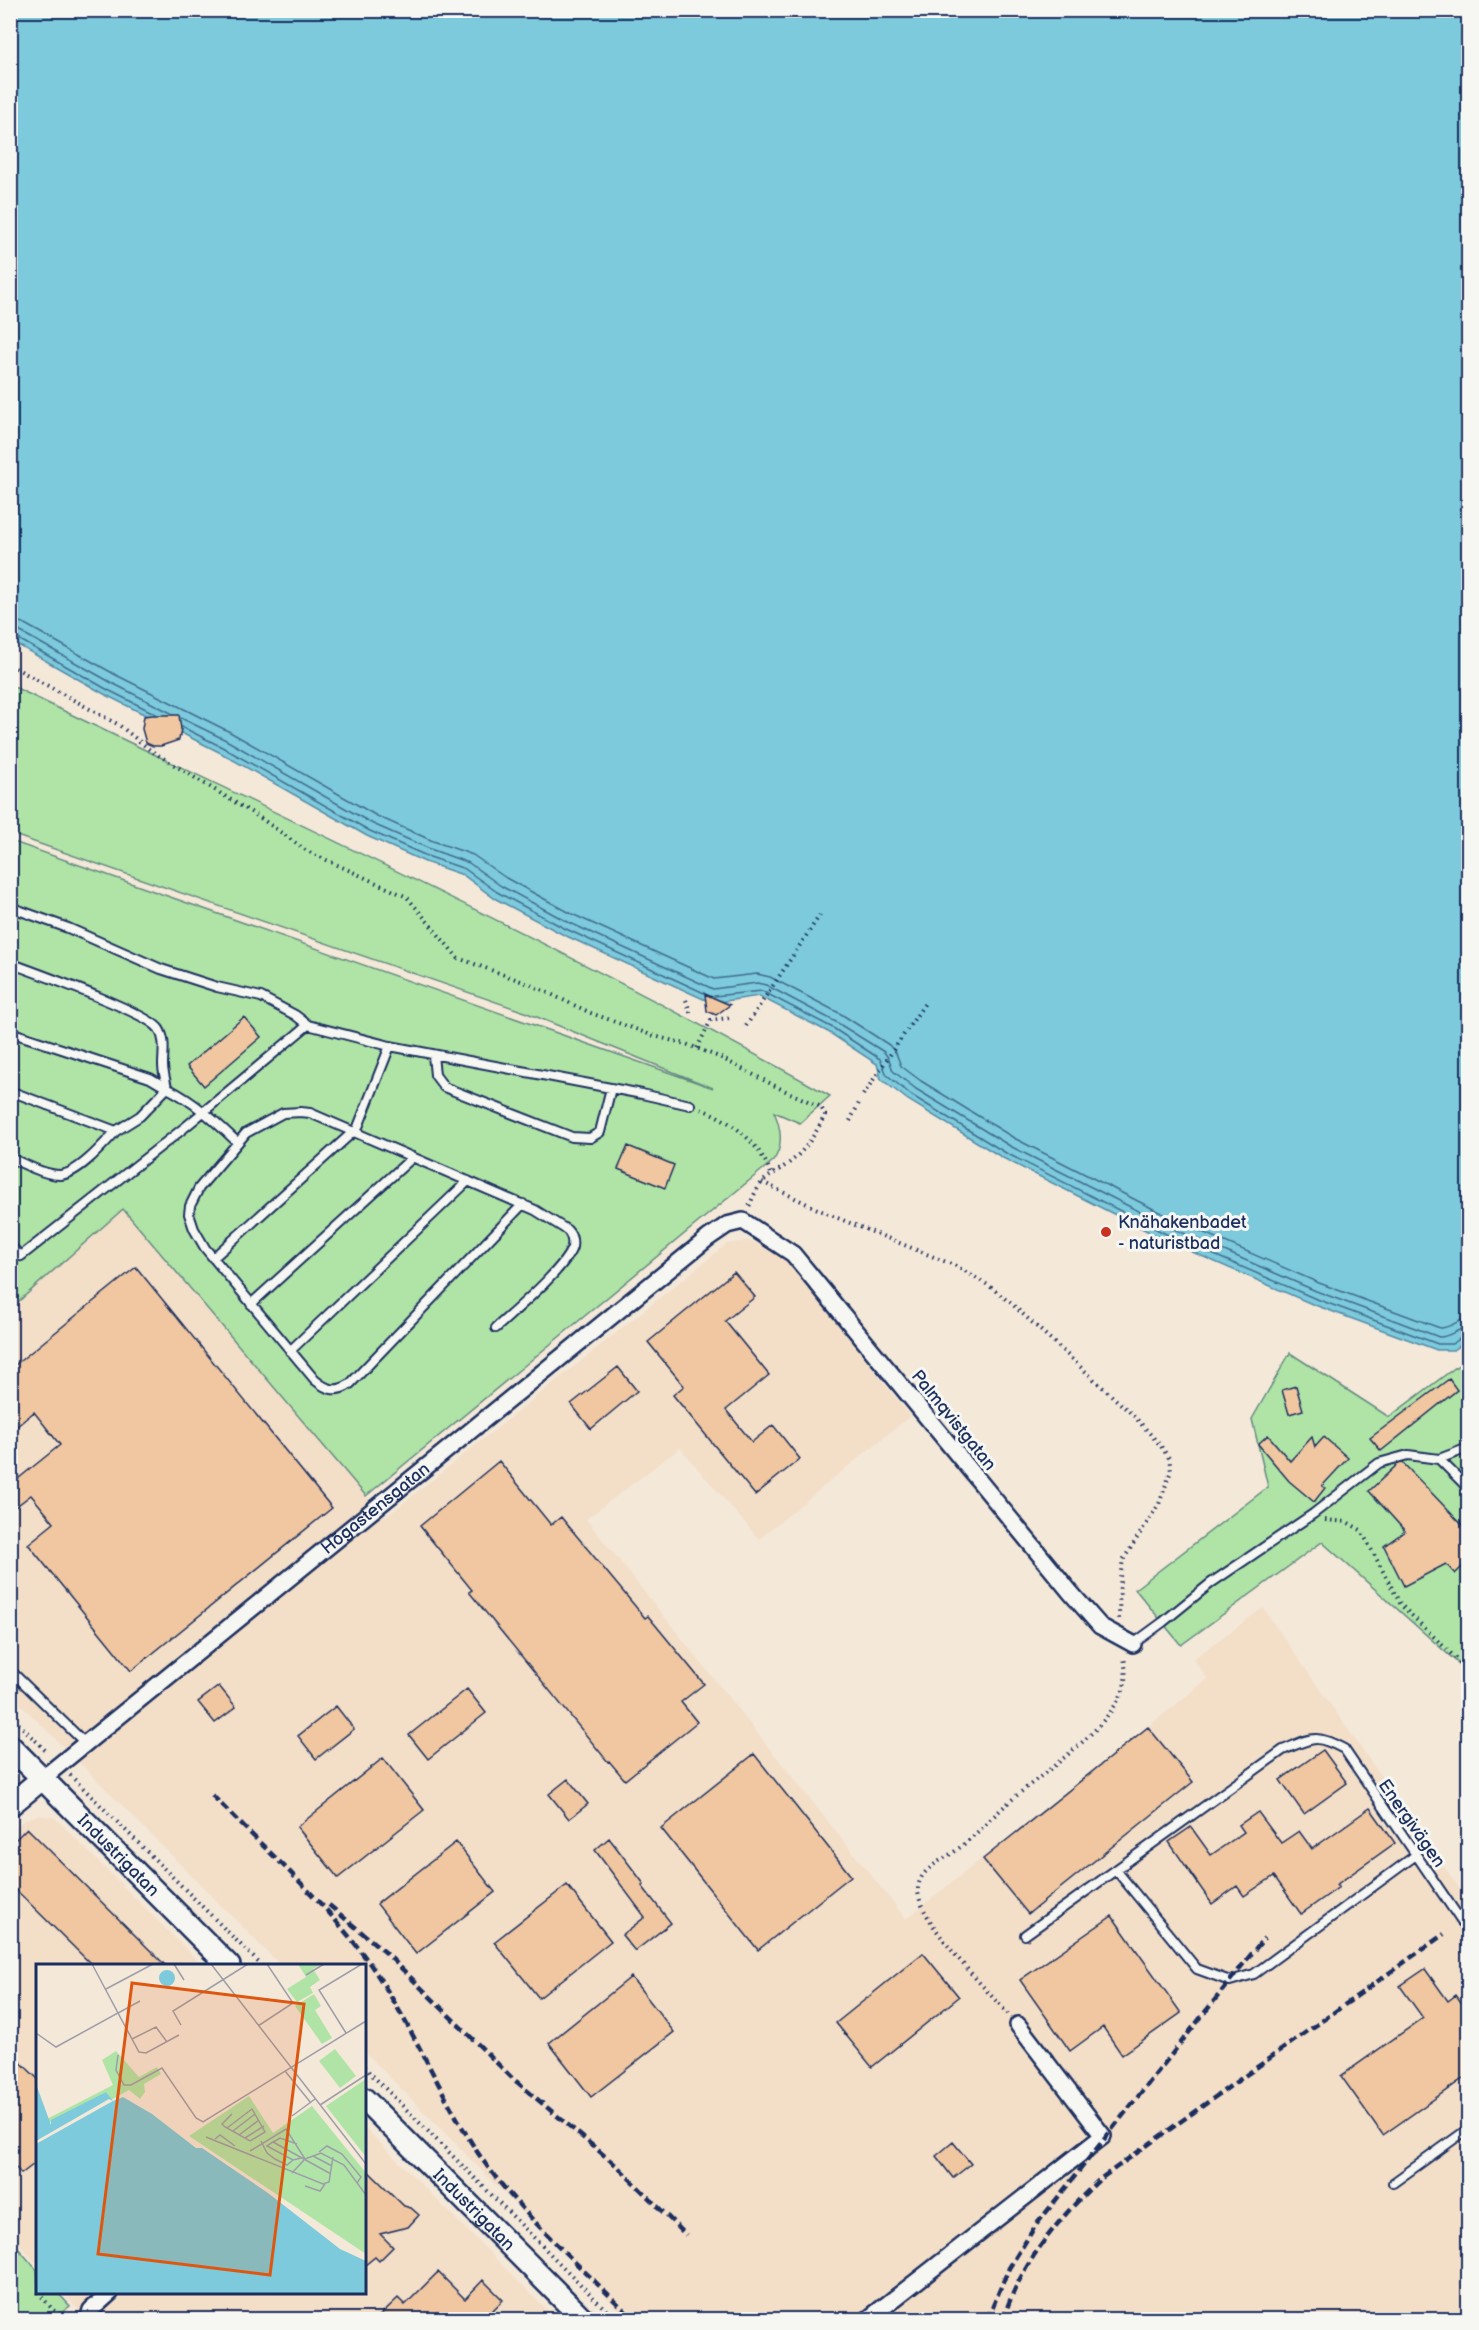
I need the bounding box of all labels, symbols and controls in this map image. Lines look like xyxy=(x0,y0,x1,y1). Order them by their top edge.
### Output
place label: Knähakenbadet - naturistbad xyxy=(1118,1212,1247,1254)
marker: Knähakenbadet - naturistbad xyxy=(1099,1225,1113,1239)
street label: Palmqvistgatan xyxy=(907,1366,1000,1475)
street label: Högastensgatan xyxy=(317,1458,434,1559)
street label: Energivägen xyxy=(1374,1775,1450,1871)
street label: Industrigatan xyxy=(73,1810,164,1901)
inset map xyxy=(36,1964,366,2294)
street label: Industrigatan xyxy=(428,2164,519,2255)

